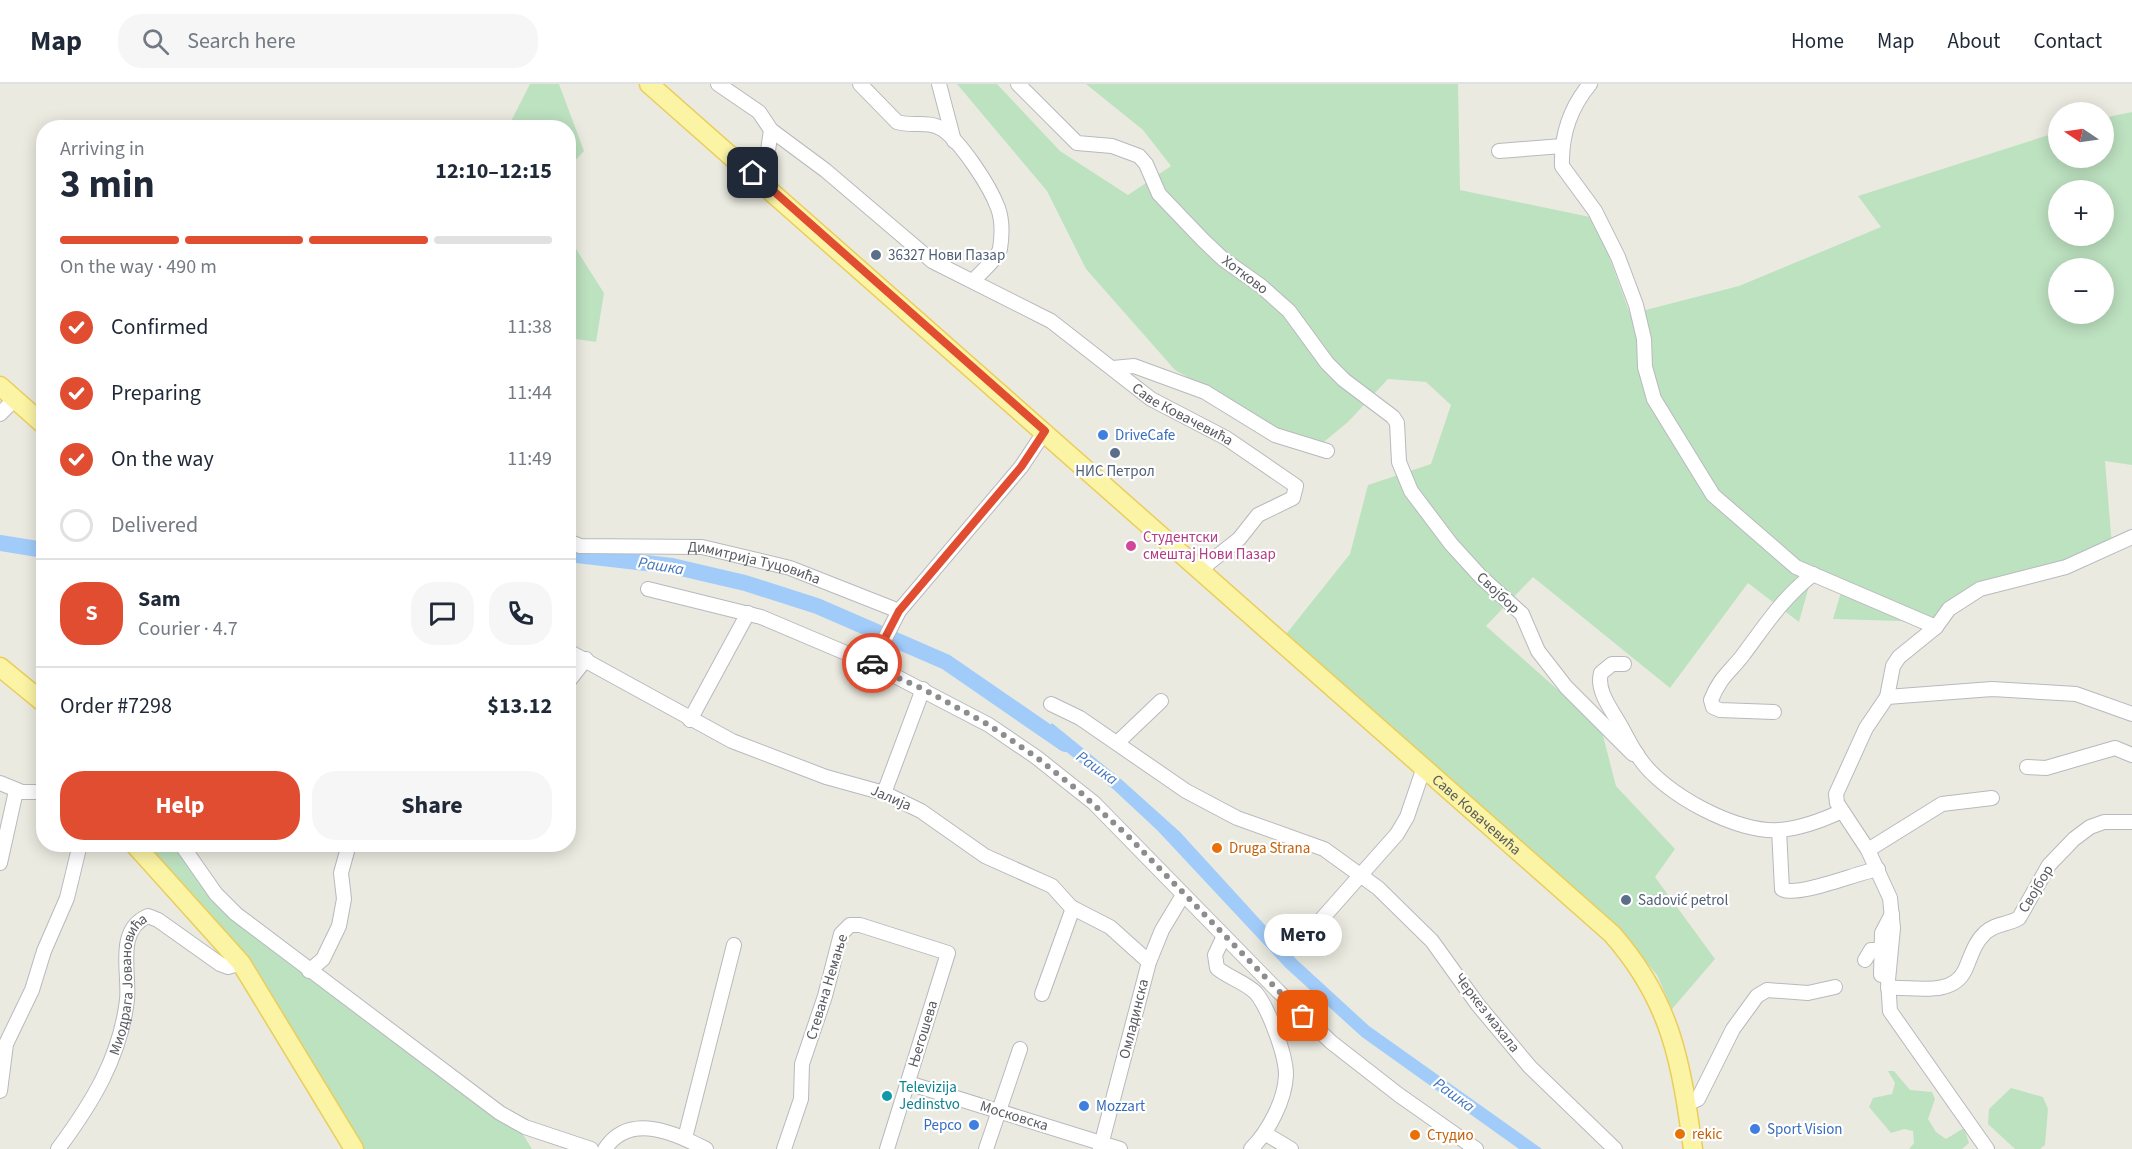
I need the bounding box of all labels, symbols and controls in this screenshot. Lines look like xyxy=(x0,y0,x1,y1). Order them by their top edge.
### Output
search box xyxy=(118,14,538,68)
text: Map xyxy=(30,21,82,61)
icon: search xyxy=(139,25,172,58)
text: Search here xyxy=(187,25,296,57)
text: Home xyxy=(1791,26,1844,56)
text: Map xyxy=(1877,26,1915,56)
text: About xyxy=(1948,26,2000,56)
text: Contact xyxy=(2033,26,2102,56)
north arrow xyxy=(2048,102,2114,168)
map controls xyxy=(2048,102,2114,324)
text: Arriving in xyxy=(60,135,145,163)
pin xyxy=(727,147,778,198)
text: 12:10–12:15 xyxy=(435,155,552,187)
icon: home xyxy=(736,156,769,189)
text: 3 min xyxy=(60,157,155,213)
button: + xyxy=(2048,180,2114,246)
place label: 36327 Нови Пазар xyxy=(888,245,1005,266)
marker: 36327 Нови Пазар xyxy=(869,248,883,262)
street label: Хотково xyxy=(1217,251,1273,299)
text: On the way · 490 m xyxy=(60,253,217,281)
button: − xyxy=(2048,258,2114,324)
icon: check xyxy=(60,311,93,344)
text: Confirmed xyxy=(111,311,208,343)
text: 11:38 xyxy=(507,313,552,341)
icon: check xyxy=(60,377,93,410)
text: Preparing xyxy=(111,377,201,409)
street label: Саве Ковачевића xyxy=(1128,377,1238,451)
text: 11:44 xyxy=(507,379,552,407)
place label: DriveCafe xyxy=(1115,425,1175,446)
marker: DriveCafe xyxy=(1096,428,1110,442)
icon: check xyxy=(60,443,93,476)
text: On the way xyxy=(111,443,214,475)
text: 11:49 xyxy=(507,445,552,473)
marker: НИС Петрол xyxy=(1108,446,1122,460)
place label: НИС Петрол xyxy=(1075,461,1155,482)
text: Delivered xyxy=(111,509,198,541)
place label: Студентски смештај Нови Пазар xyxy=(1143,527,1276,565)
street label: Димитрија Туцовића xyxy=(687,536,824,590)
marker: Студентски смештај Нови Пазар xyxy=(1124,539,1138,553)
water label: Рашка xyxy=(636,552,686,581)
street label: Својбор xyxy=(1472,567,1524,619)
button: chat xyxy=(411,582,474,645)
button: phone xyxy=(489,582,552,645)
text: Sam xyxy=(138,583,181,615)
text: S xyxy=(85,597,98,629)
text: Courier · 4.7 xyxy=(138,615,238,643)
courier xyxy=(842,633,902,693)
icon: car xyxy=(856,647,889,680)
text: Order #7298 xyxy=(60,690,172,722)
text: $13.12 xyxy=(487,690,552,722)
water label: Рашка xyxy=(1072,746,1123,790)
street label: Саве Ковачевића xyxy=(1427,769,1526,860)
button: Help xyxy=(60,771,300,840)
button: Share xyxy=(312,771,552,840)
street label: Јалија xyxy=(867,780,915,816)
place label: Druga Strana xyxy=(1229,838,1310,859)
marker: Druga Strana xyxy=(1210,841,1224,855)
street label: Својбор xyxy=(2013,861,2059,917)
place label: Sadović petrol xyxy=(1638,890,1728,911)
marker: Sadović petrol xyxy=(1619,893,1633,907)
street label: Миодрага Јовановића xyxy=(104,908,151,1058)
callout: Мето xyxy=(1264,914,1342,956)
text: Мето xyxy=(1280,921,1326,949)
street label: Стевана Немање xyxy=(801,932,853,1042)
street label: Черкез махала xyxy=(1449,969,1525,1057)
street label: Омладинска xyxy=(1114,977,1154,1061)
pin xyxy=(1277,990,1328,1041)
street label: Његошева xyxy=(903,998,943,1070)
icon: bag xyxy=(1286,999,1319,1032)
water label: Рашка xyxy=(1429,1073,1479,1118)
place label: Televizija Jedinstvo xyxy=(899,1077,960,1115)
marker: Televizija Jedinstvo xyxy=(880,1089,894,1103)
street label: Московска xyxy=(977,1096,1051,1136)
place label: Mozzart xyxy=(1096,1096,1145,1117)
marker: Mozzart xyxy=(1077,1099,1091,1113)
place label: Pepco xyxy=(923,1115,962,1136)
marker: Pepco xyxy=(967,1118,981,1132)
place label: Sport Vision xyxy=(1767,1119,1842,1140)
marker: Sport Vision xyxy=(1748,1122,1762,1136)
place label: rekic xyxy=(1692,1124,1723,1145)
place label: Студио xyxy=(1427,1125,1474,1146)
marker: rekic xyxy=(1673,1127,1687,1141)
marker: Студио xyxy=(1408,1128,1422,1142)

